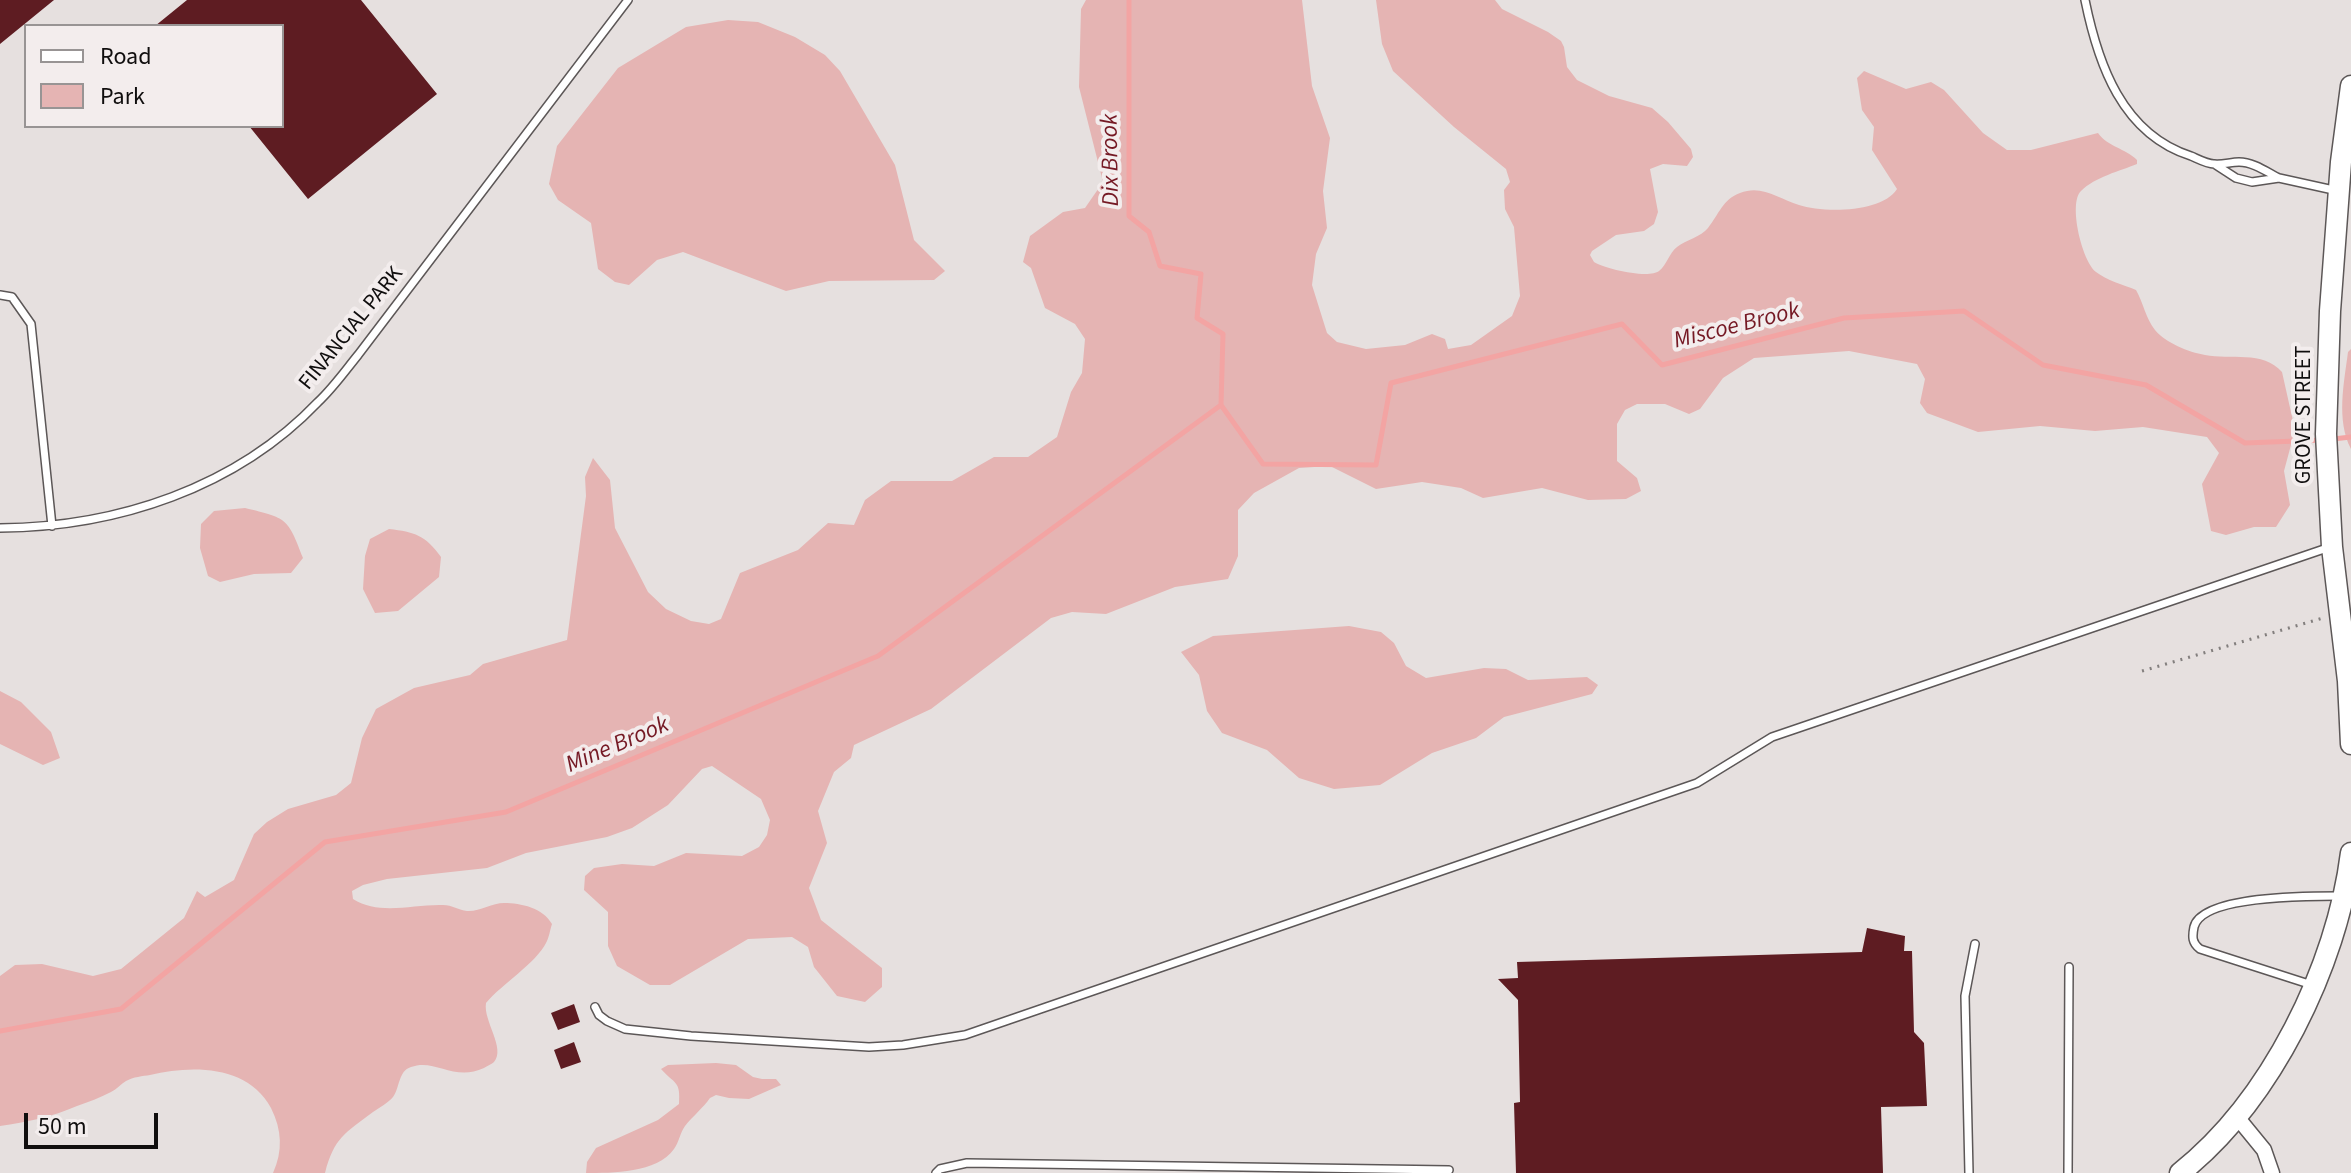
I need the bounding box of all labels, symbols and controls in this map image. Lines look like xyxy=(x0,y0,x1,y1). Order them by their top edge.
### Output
legend xyxy=(24,24,284,128)
text: Road xyxy=(100,39,152,74)
text: Park xyxy=(100,79,145,114)
water label: Dix Brook xyxy=(1097,113,1127,207)
street label: FINANCIAL PARK xyxy=(294,262,410,396)
water label: Miscoe Brook xyxy=(1671,297,1803,357)
street label: GROVE STREET xyxy=(2292,346,2318,484)
water label: Mine Brook xyxy=(562,711,674,781)
scale bar xyxy=(28,1097,162,1147)
text: 50 m xyxy=(38,1109,87,1144)

